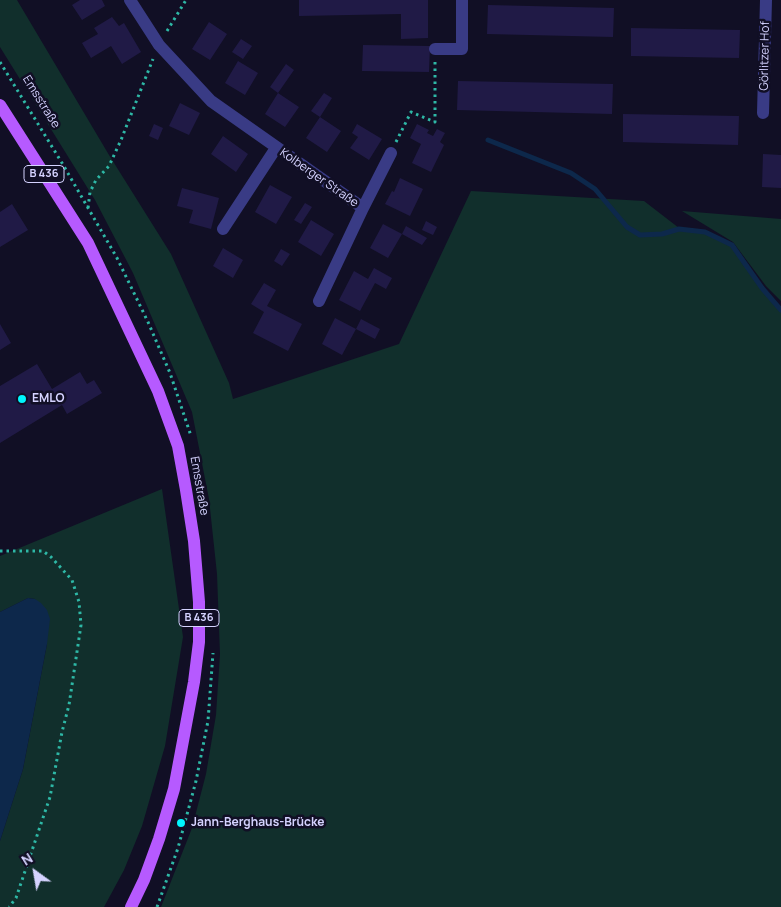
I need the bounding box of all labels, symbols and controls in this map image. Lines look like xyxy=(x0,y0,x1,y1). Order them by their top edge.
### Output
street label: Görlitzer Hof xyxy=(757,21,773,91)
street label: Emsstraße xyxy=(19,73,63,131)
street label: Kolberger Straße xyxy=(277,146,361,210)
road number: B 436 xyxy=(24,165,64,182)
place label: EMLO xyxy=(32,392,64,406)
marker: EMLO xyxy=(16,393,28,405)
street label: Emsstraße xyxy=(187,456,211,516)
road number: B 436 xyxy=(179,610,219,626)
place label: Jann-Berghaus-Brücke xyxy=(191,816,324,830)
marker: Jann-Berghaus-Brücke xyxy=(175,817,187,829)
north arrow xyxy=(10,847,60,897)
text: N xyxy=(17,848,36,870)

